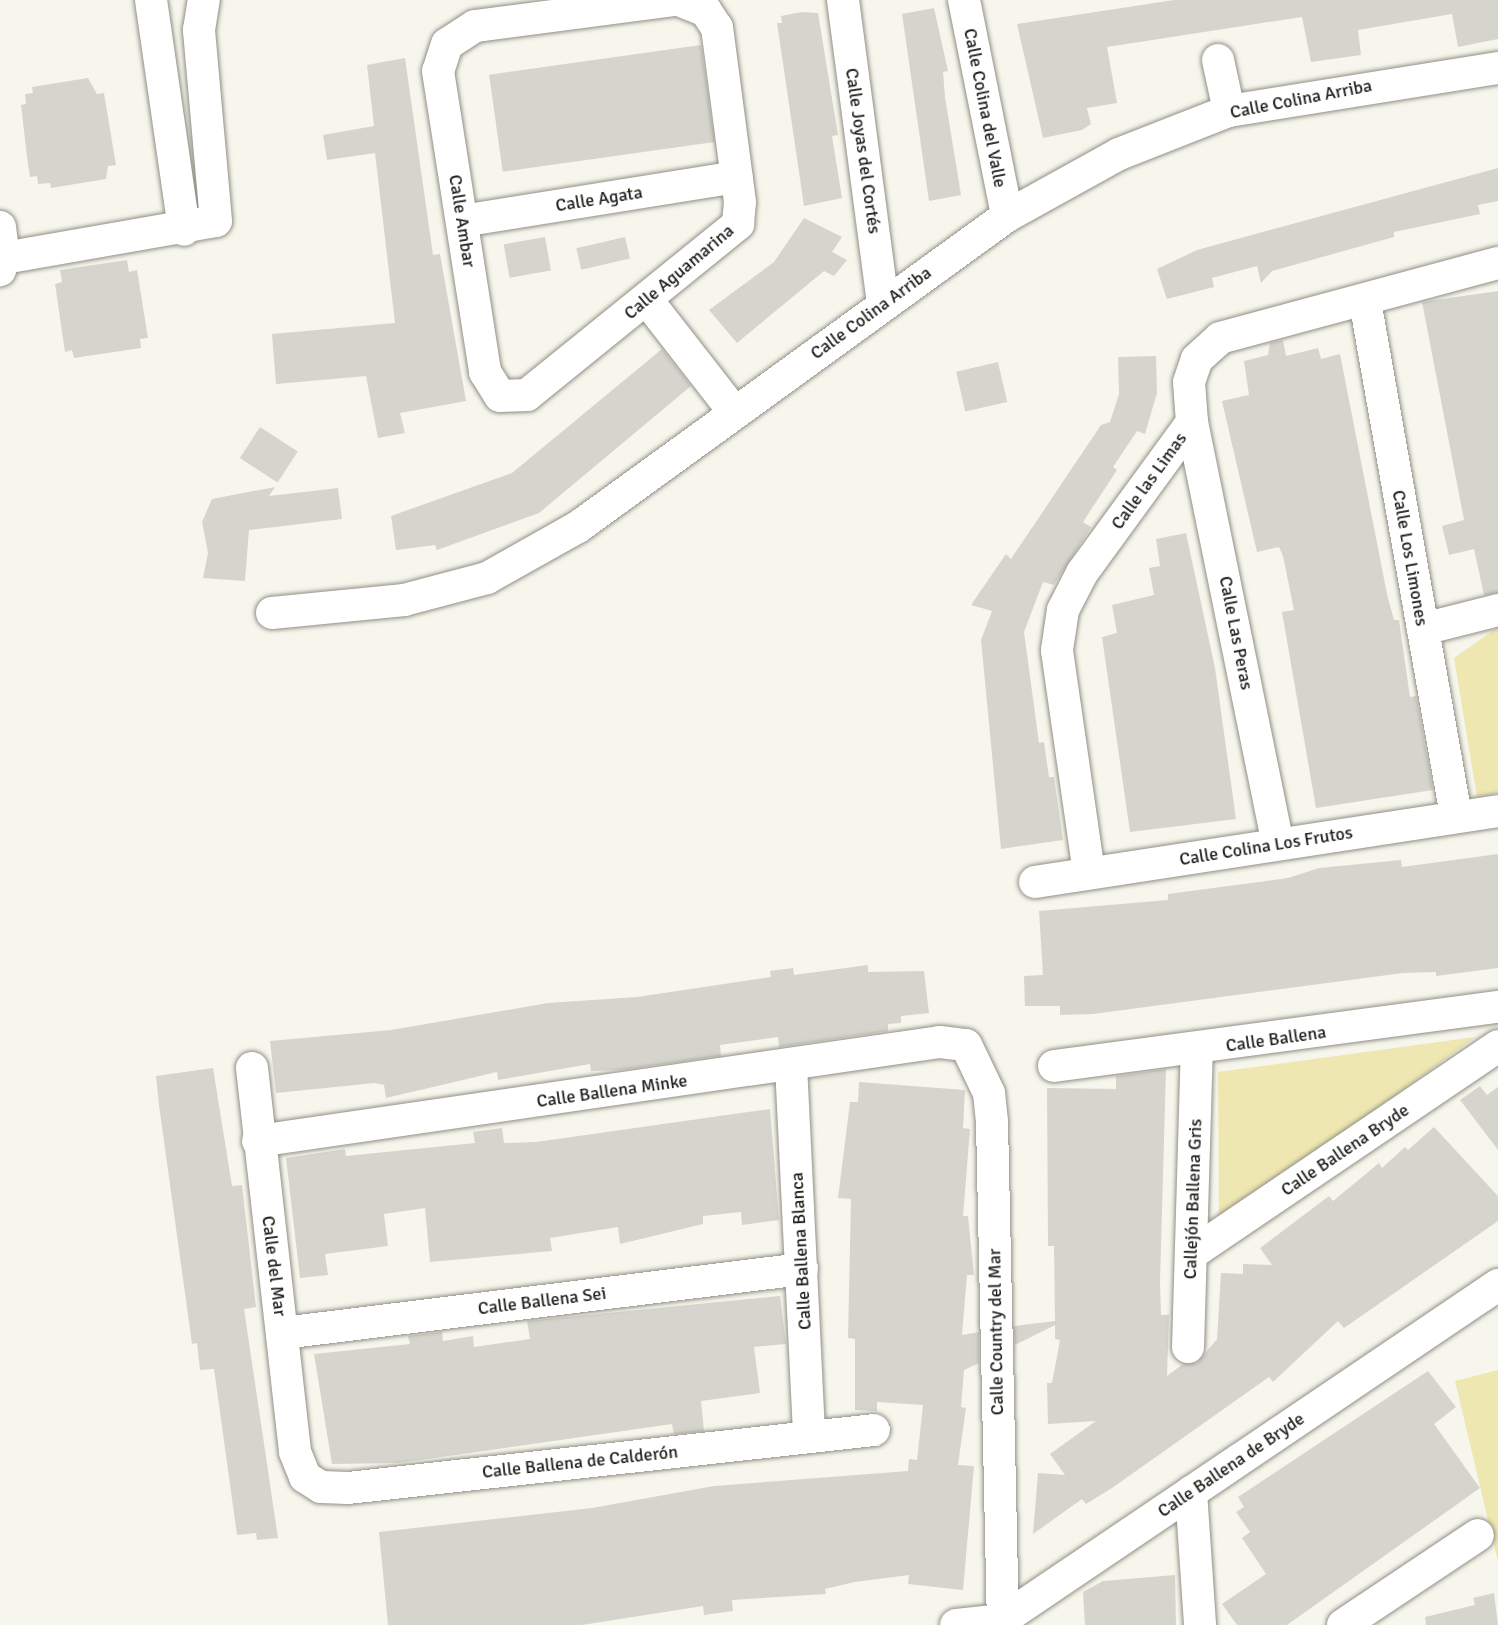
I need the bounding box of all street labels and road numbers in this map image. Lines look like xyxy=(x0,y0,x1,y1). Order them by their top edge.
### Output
street label: Calle Colina del Valle xyxy=(959,26,1011,190)
street label: Calle Joyas del Cortés xyxy=(841,67,885,235)
street label: Calle Colina Arriba xyxy=(1228,75,1374,123)
street label: Calle Ambar xyxy=(444,173,480,269)
street label: Calle Agata xyxy=(554,181,644,217)
street label: Calle Aguamarina xyxy=(620,220,738,324)
street label: Calle Colina Arriba xyxy=(806,262,936,364)
street label: Calle las Limas xyxy=(1107,428,1191,534)
street label: Calle Los Limones xyxy=(1387,488,1433,628)
street label: Calle Las Peras xyxy=(1214,574,1258,692)
street label: Calle Colina Los Frutos xyxy=(1178,822,1354,870)
street label: Calle Ballena xyxy=(1224,1021,1328,1057)
street label: Calle Ballena Minke xyxy=(535,1070,689,1112)
street label: Calle Ballena Bryde xyxy=(1277,1099,1413,1201)
street label: Callejón Ballena Gris xyxy=(1179,1118,1207,1280)
street label: Calle Ballena Blanca xyxy=(786,1172,816,1330)
street label: Calle del Mar xyxy=(257,1215,291,1317)
street label: Calle Country del Mar xyxy=(984,1249,1008,1415)
street label: Calle Ballena Sei xyxy=(477,1282,607,1320)
street label: Calle Ballena de Bryde xyxy=(1154,1408,1308,1522)
street label: Calle Ballena de Calderón xyxy=(481,1441,679,1483)

